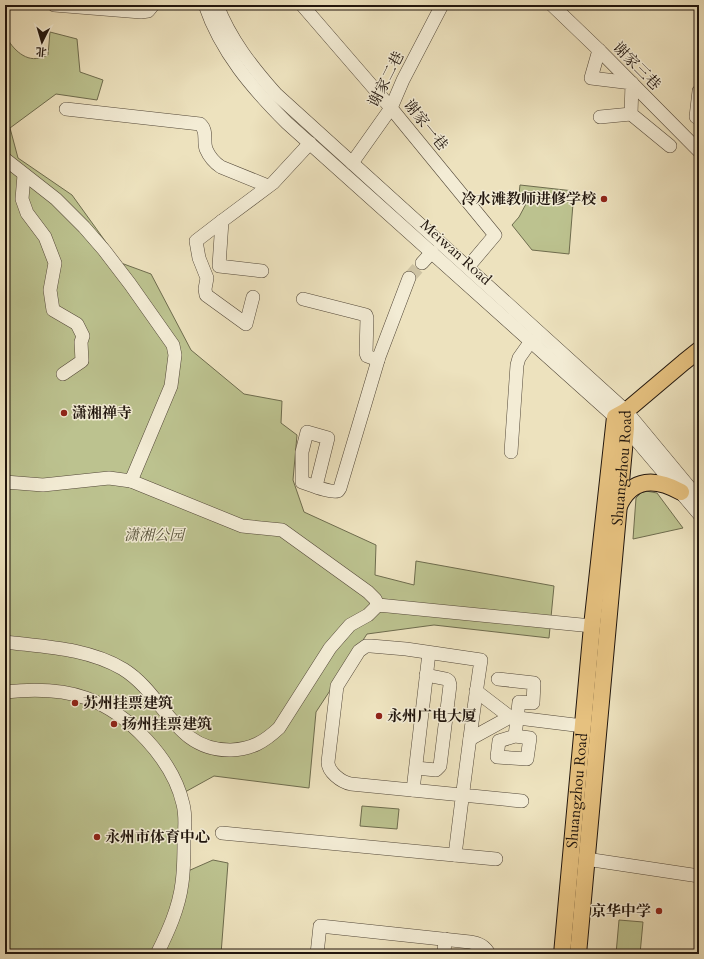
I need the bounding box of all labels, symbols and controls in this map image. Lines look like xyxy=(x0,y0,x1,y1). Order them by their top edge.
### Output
north arrow xyxy=(22,22,62,62)
street label: 谢家三巷 xyxy=(609,38,665,94)
text: 北 xyxy=(35,44,47,59)
street label: 谢家二巷 xyxy=(363,48,409,110)
street label: 谢家一巷 xyxy=(399,95,453,155)
place label: 冷水滩教师进修学校 xyxy=(461,189,597,209)
marker: 冷水滩教师进修学校 xyxy=(599,194,609,204)
street label: Meiwan Road xyxy=(416,215,496,289)
place label: 潇湘禅寺 xyxy=(72,403,132,423)
marker: 潇湘禅寺 xyxy=(59,408,69,418)
street label: Shuangzhou Road xyxy=(607,410,636,527)
park label: 潇湘公园 xyxy=(124,525,186,545)
place label: 苏州挂票建筑 xyxy=(83,693,173,713)
marker: 苏州挂票建筑 xyxy=(70,698,80,708)
place label: 永州广电大厦 xyxy=(387,706,477,726)
marker: 永州广电大厦 xyxy=(374,711,384,721)
place label: 扬州挂票建筑 xyxy=(122,714,212,734)
marker: 扬州挂票建筑 xyxy=(109,719,119,729)
street label: Shuangzhou Road xyxy=(562,732,592,849)
place label: 永州市体育中心 xyxy=(105,827,210,847)
marker: 永州市体育中心 xyxy=(92,832,102,842)
place label: 京华中学 xyxy=(591,901,651,921)
marker: 京华中学 xyxy=(654,906,664,916)

